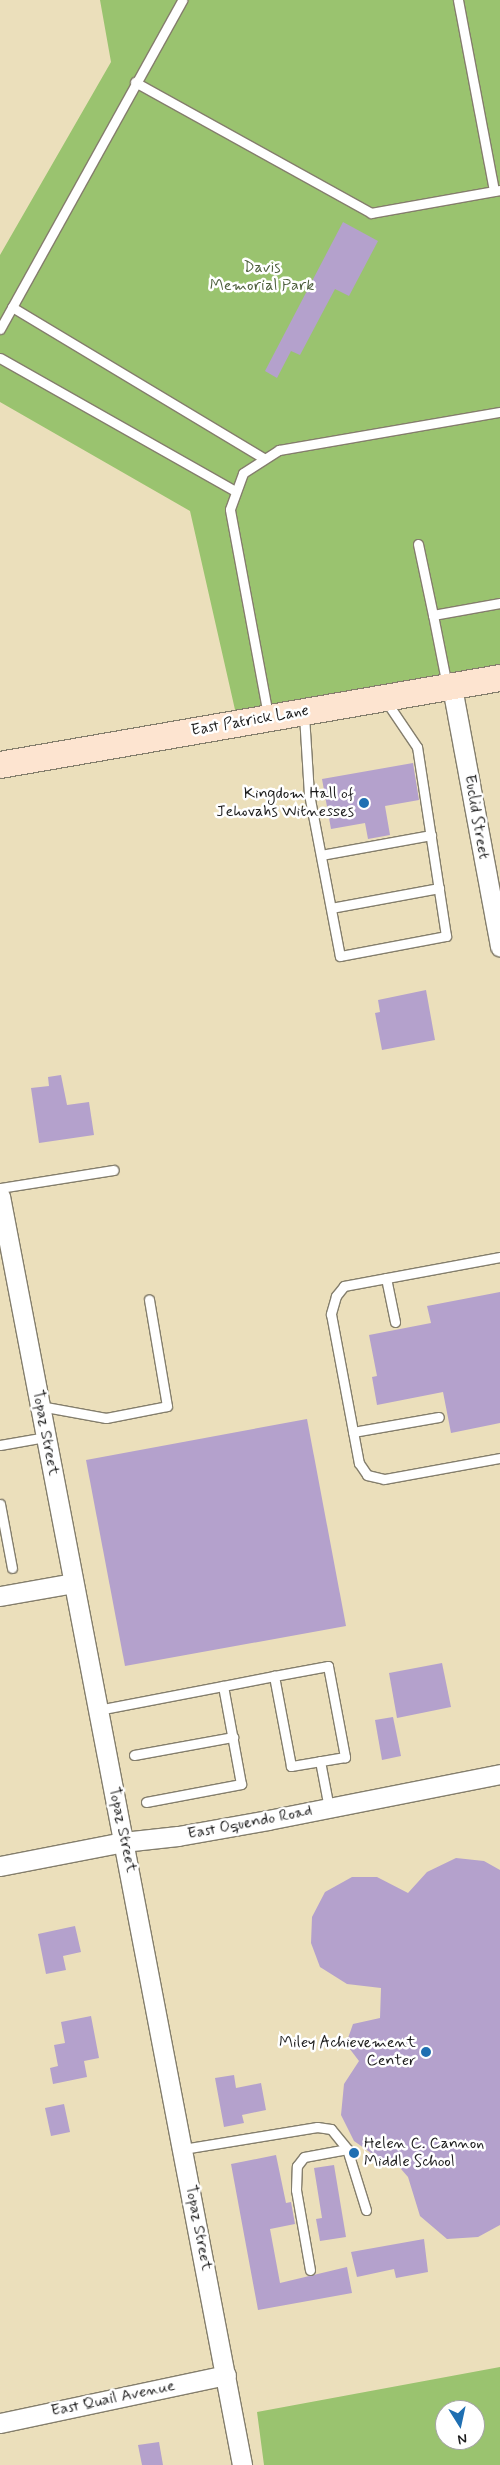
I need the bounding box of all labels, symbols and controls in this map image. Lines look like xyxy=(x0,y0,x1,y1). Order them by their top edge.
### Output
park label: Davis Memorial Park xyxy=(210,258,314,296)
street label: East Patrick Lane xyxy=(189,701,311,741)
street label: Euclid Street xyxy=(459,772,493,862)
place label: Kingdom Hall of Jehovahs Witnesses xyxy=(216,784,354,822)
marker: Kingdom Hall of Jehovahs Witnesses xyxy=(358,797,370,809)
street label: Topaz Street xyxy=(27,1388,63,1478)
street label: Topaz Street xyxy=(104,1785,140,1875)
street label: East Oquendo Road xyxy=(187,1802,313,1844)
place label: Miley Achievement Center xyxy=(279,2033,416,2071)
marker: Miley Achievement Center xyxy=(420,2046,432,2058)
place label: Helen C. Cannon Middle School xyxy=(364,2134,484,2172)
marker: Helen C. Cannon Middle School xyxy=(348,2147,360,2159)
street label: Topaz Street xyxy=(180,2183,216,2273)
street label: East Quail Avenue xyxy=(52,2377,174,2421)
north arrow xyxy=(435,2400,485,2450)
text: N xyxy=(456,2429,469,2448)

